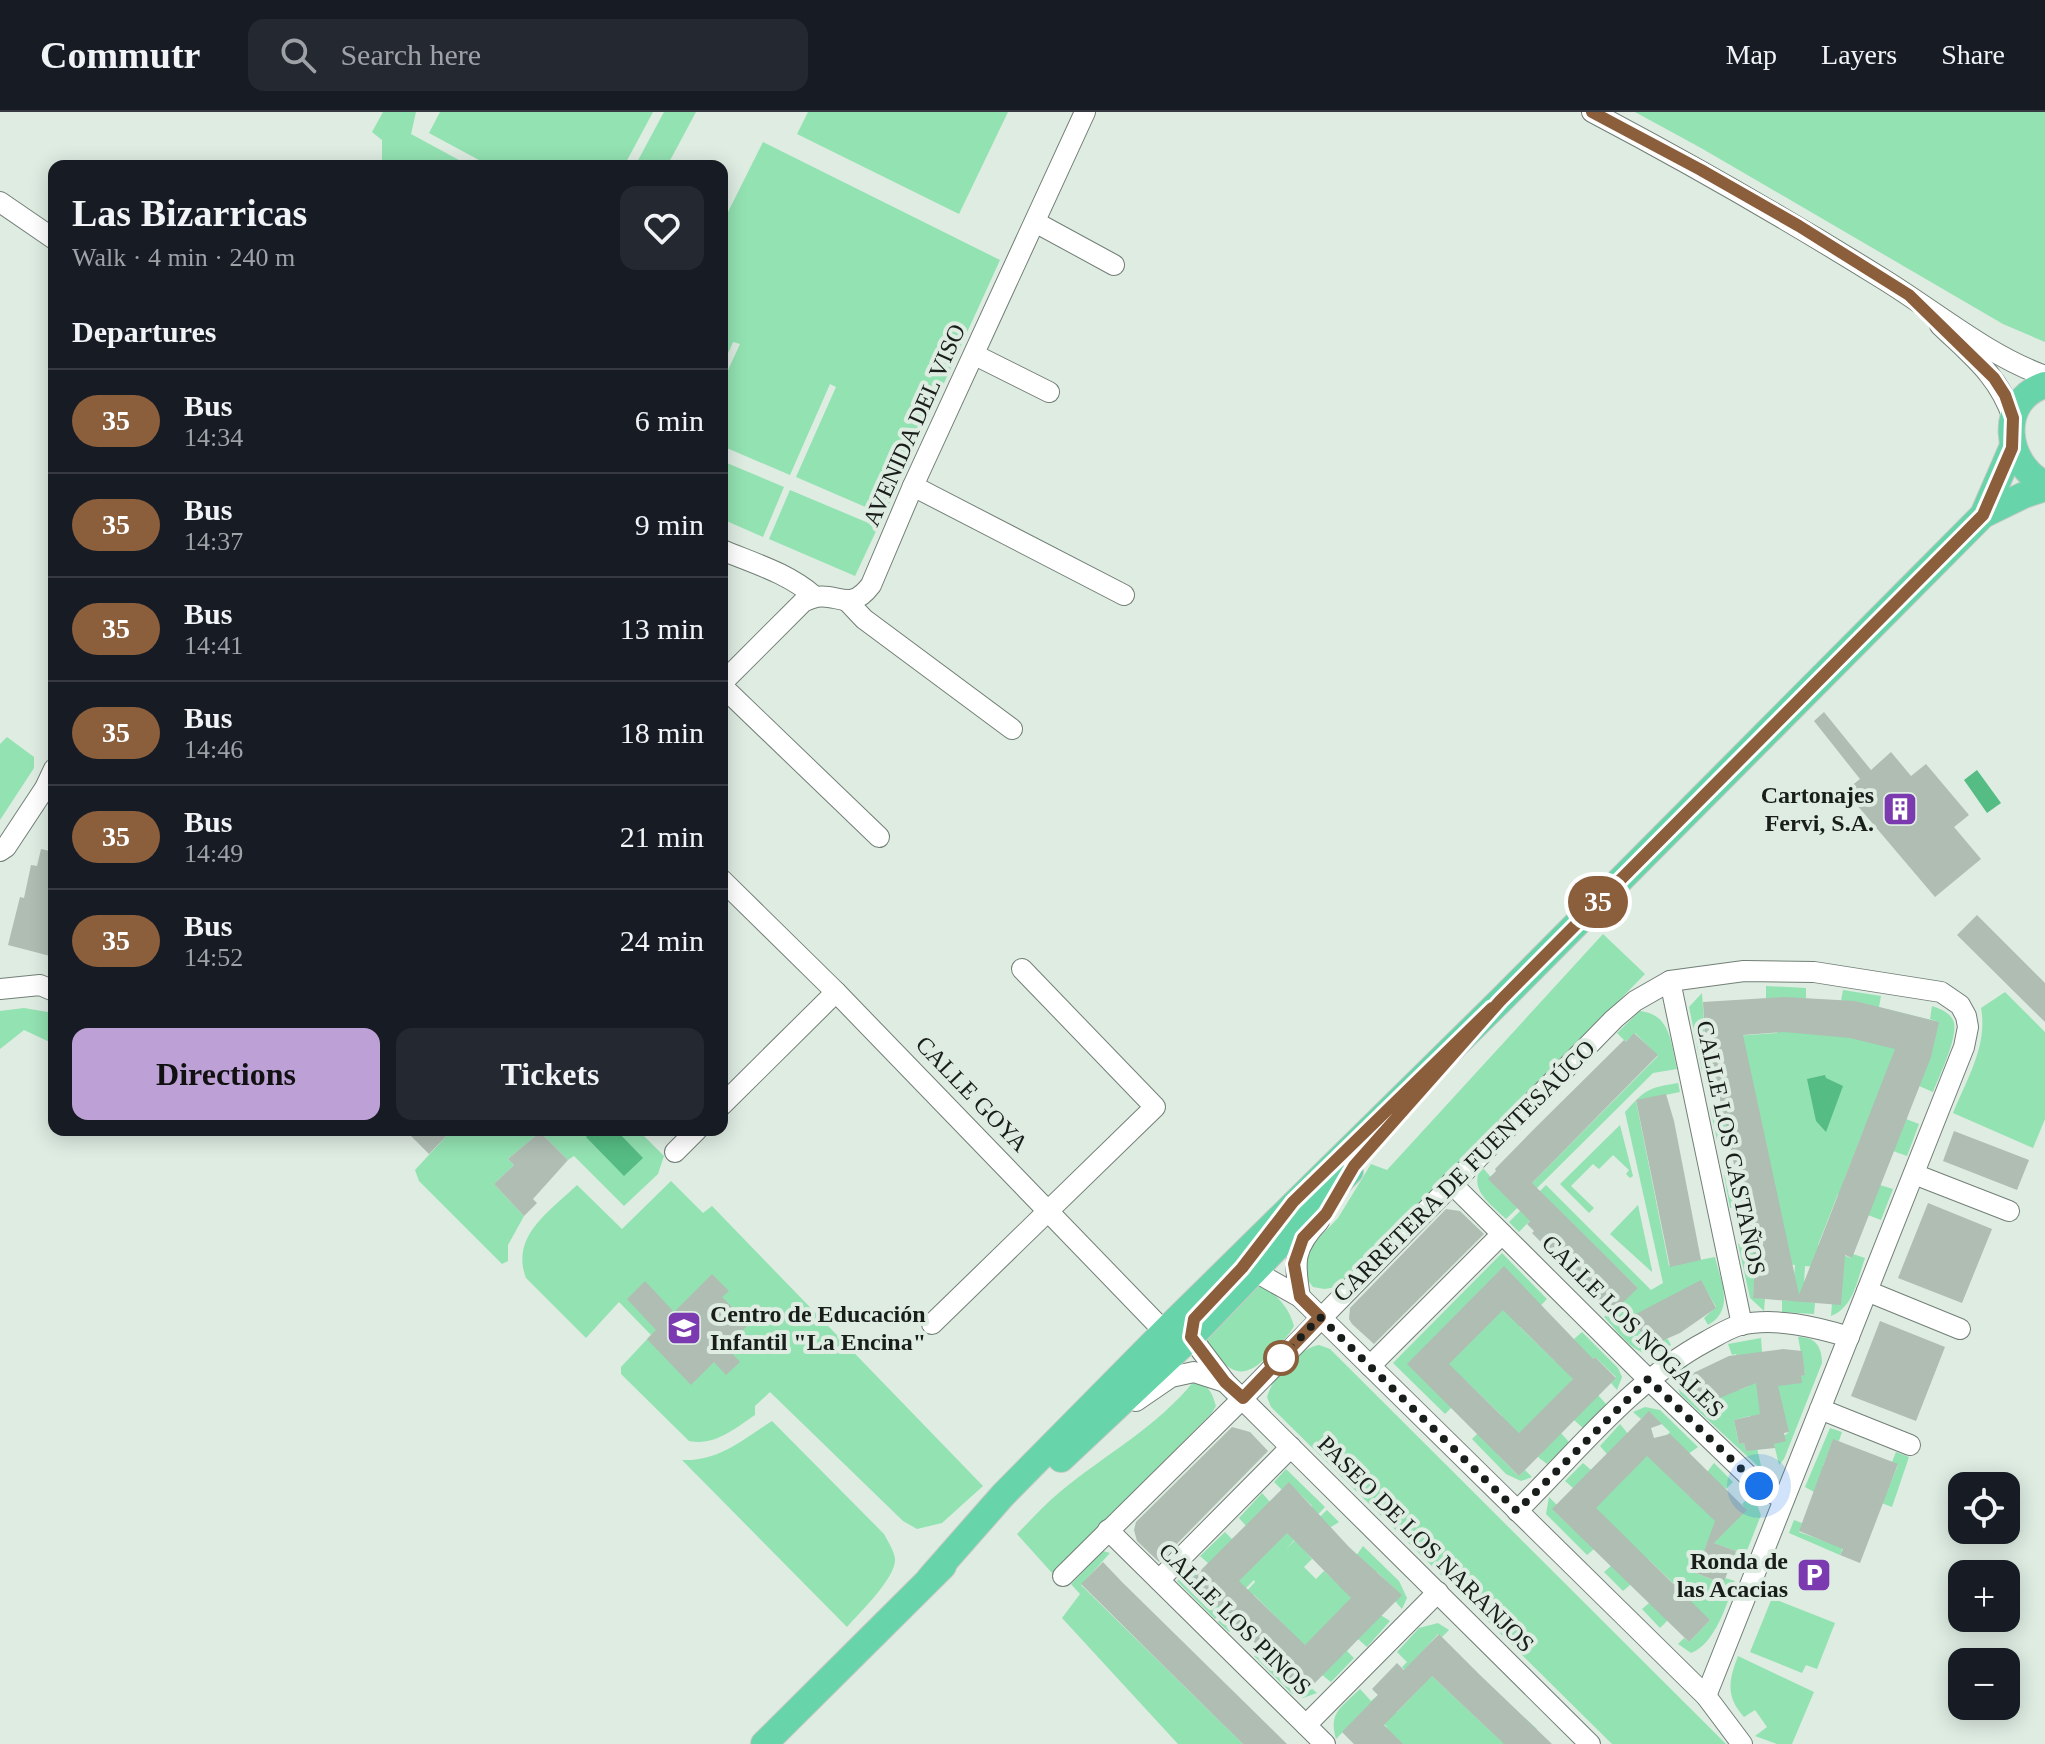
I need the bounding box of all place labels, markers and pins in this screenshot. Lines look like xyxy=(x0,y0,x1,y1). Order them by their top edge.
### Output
place label: Cartonajes Fervi, S.A. xyxy=(1761,782,1874,836)
building icon: Cartonajes Fervi, S.A. xyxy=(1881,790,1919,828)
place label: Centro de Educación Infantil "La Encina" xyxy=(710,1301,926,1355)
school or university icon: Centro de Educación Infantil "La Encina" xyxy=(665,1309,703,1347)
unlabelled marker xyxy=(1264,1341,1298,1375)
place label: Ronda de las Acacias xyxy=(1677,1548,1788,1602)
parking icon: Ronda de las Acacias xyxy=(1795,1556,1833,1594)

